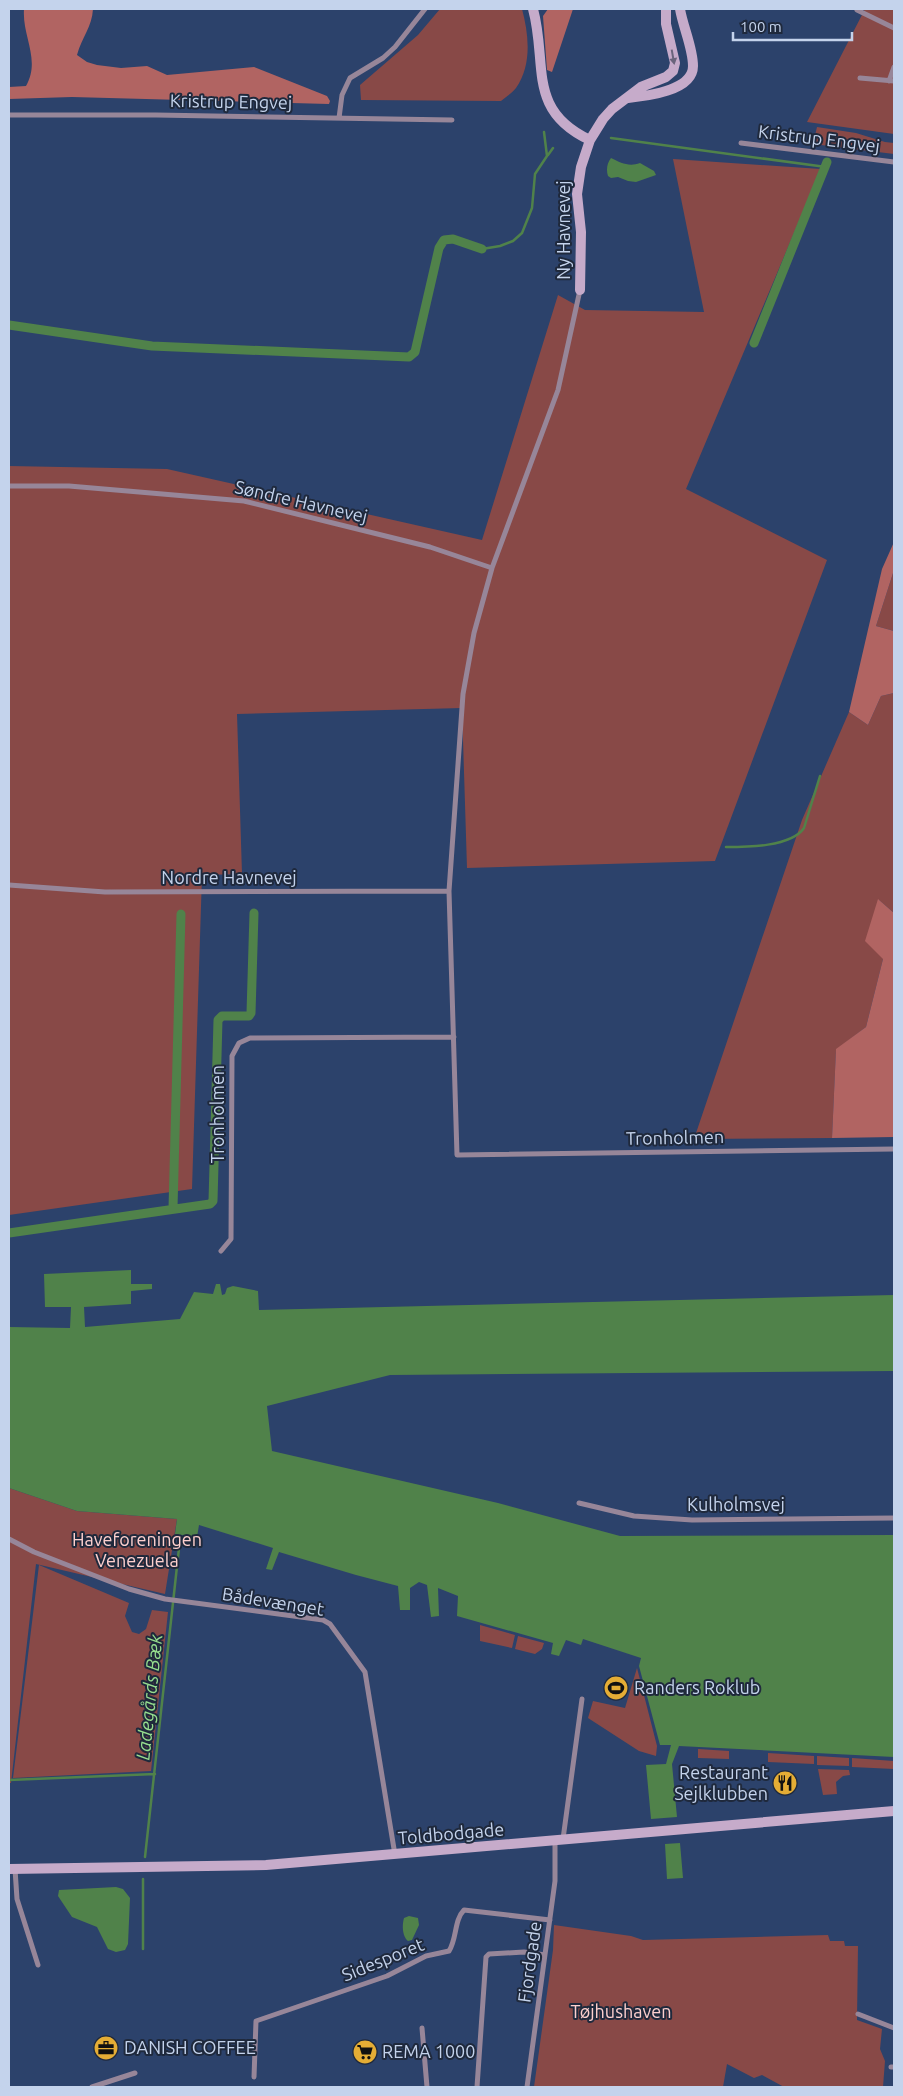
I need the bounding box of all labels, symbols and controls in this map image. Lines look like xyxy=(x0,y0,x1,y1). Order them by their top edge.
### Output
scale bar xyxy=(733,10,852,42)
text: 100 m xyxy=(740,18,782,35)
one-way arrow xyxy=(670,49,678,65)
street label: Kristrup Engvej xyxy=(170,90,292,112)
street label: Kristrup Engvej xyxy=(757,121,881,155)
street label: Ny Havnevej xyxy=(553,180,573,280)
street label: Søndre Havnevej xyxy=(233,476,369,526)
street label: Nordre Havnevej xyxy=(161,867,297,887)
street label: Tronholmen xyxy=(207,1065,227,1163)
street label: Tronholmen xyxy=(626,1126,724,1148)
street label: Kulholmsvej xyxy=(687,1494,785,1514)
park label: Haveforeningen Venezuela xyxy=(72,1529,202,1570)
street label: Bådevænget xyxy=(221,1583,326,1619)
water label: Ladegårds Bæk xyxy=(131,1633,167,1761)
sports icon: Randers Roklub xyxy=(603,1675,629,1701)
place label: Randers Roklub xyxy=(634,1677,760,1697)
place label: Restaurant Sejlklubben xyxy=(674,1762,768,1803)
restaurant icon: Restaurant Sejlklubben xyxy=(772,1770,798,1796)
street label: Toldbodgade xyxy=(397,1818,505,1848)
street label: Fjordgade xyxy=(513,1920,545,2004)
street label: Sidesporet xyxy=(339,1934,427,1985)
park label: Tøjhushaven xyxy=(571,2001,671,2021)
office icon: DANISH COFFEE xyxy=(93,2035,119,2061)
place label: DANISH COFFEE xyxy=(124,2037,256,2057)
supermarket icon: REMA 1000 xyxy=(352,2039,378,2065)
place label: REMA 1000 xyxy=(382,2041,475,2061)

